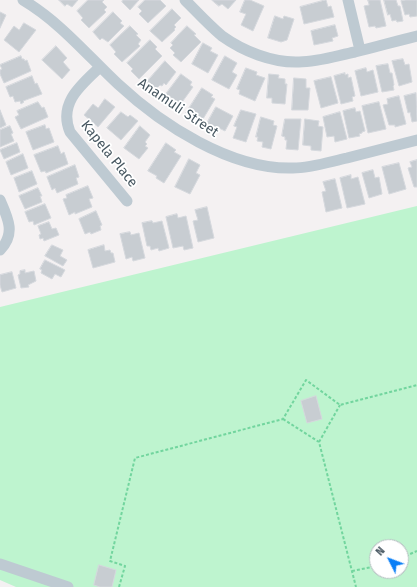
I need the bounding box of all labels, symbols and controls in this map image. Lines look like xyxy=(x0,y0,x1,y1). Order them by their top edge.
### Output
street label: Anamuli Street xyxy=(134,75,222,141)
street label: Kapela Place xyxy=(77,117,141,191)
north arrow xyxy=(369,539,409,579)
text: N xyxy=(373,544,388,558)

